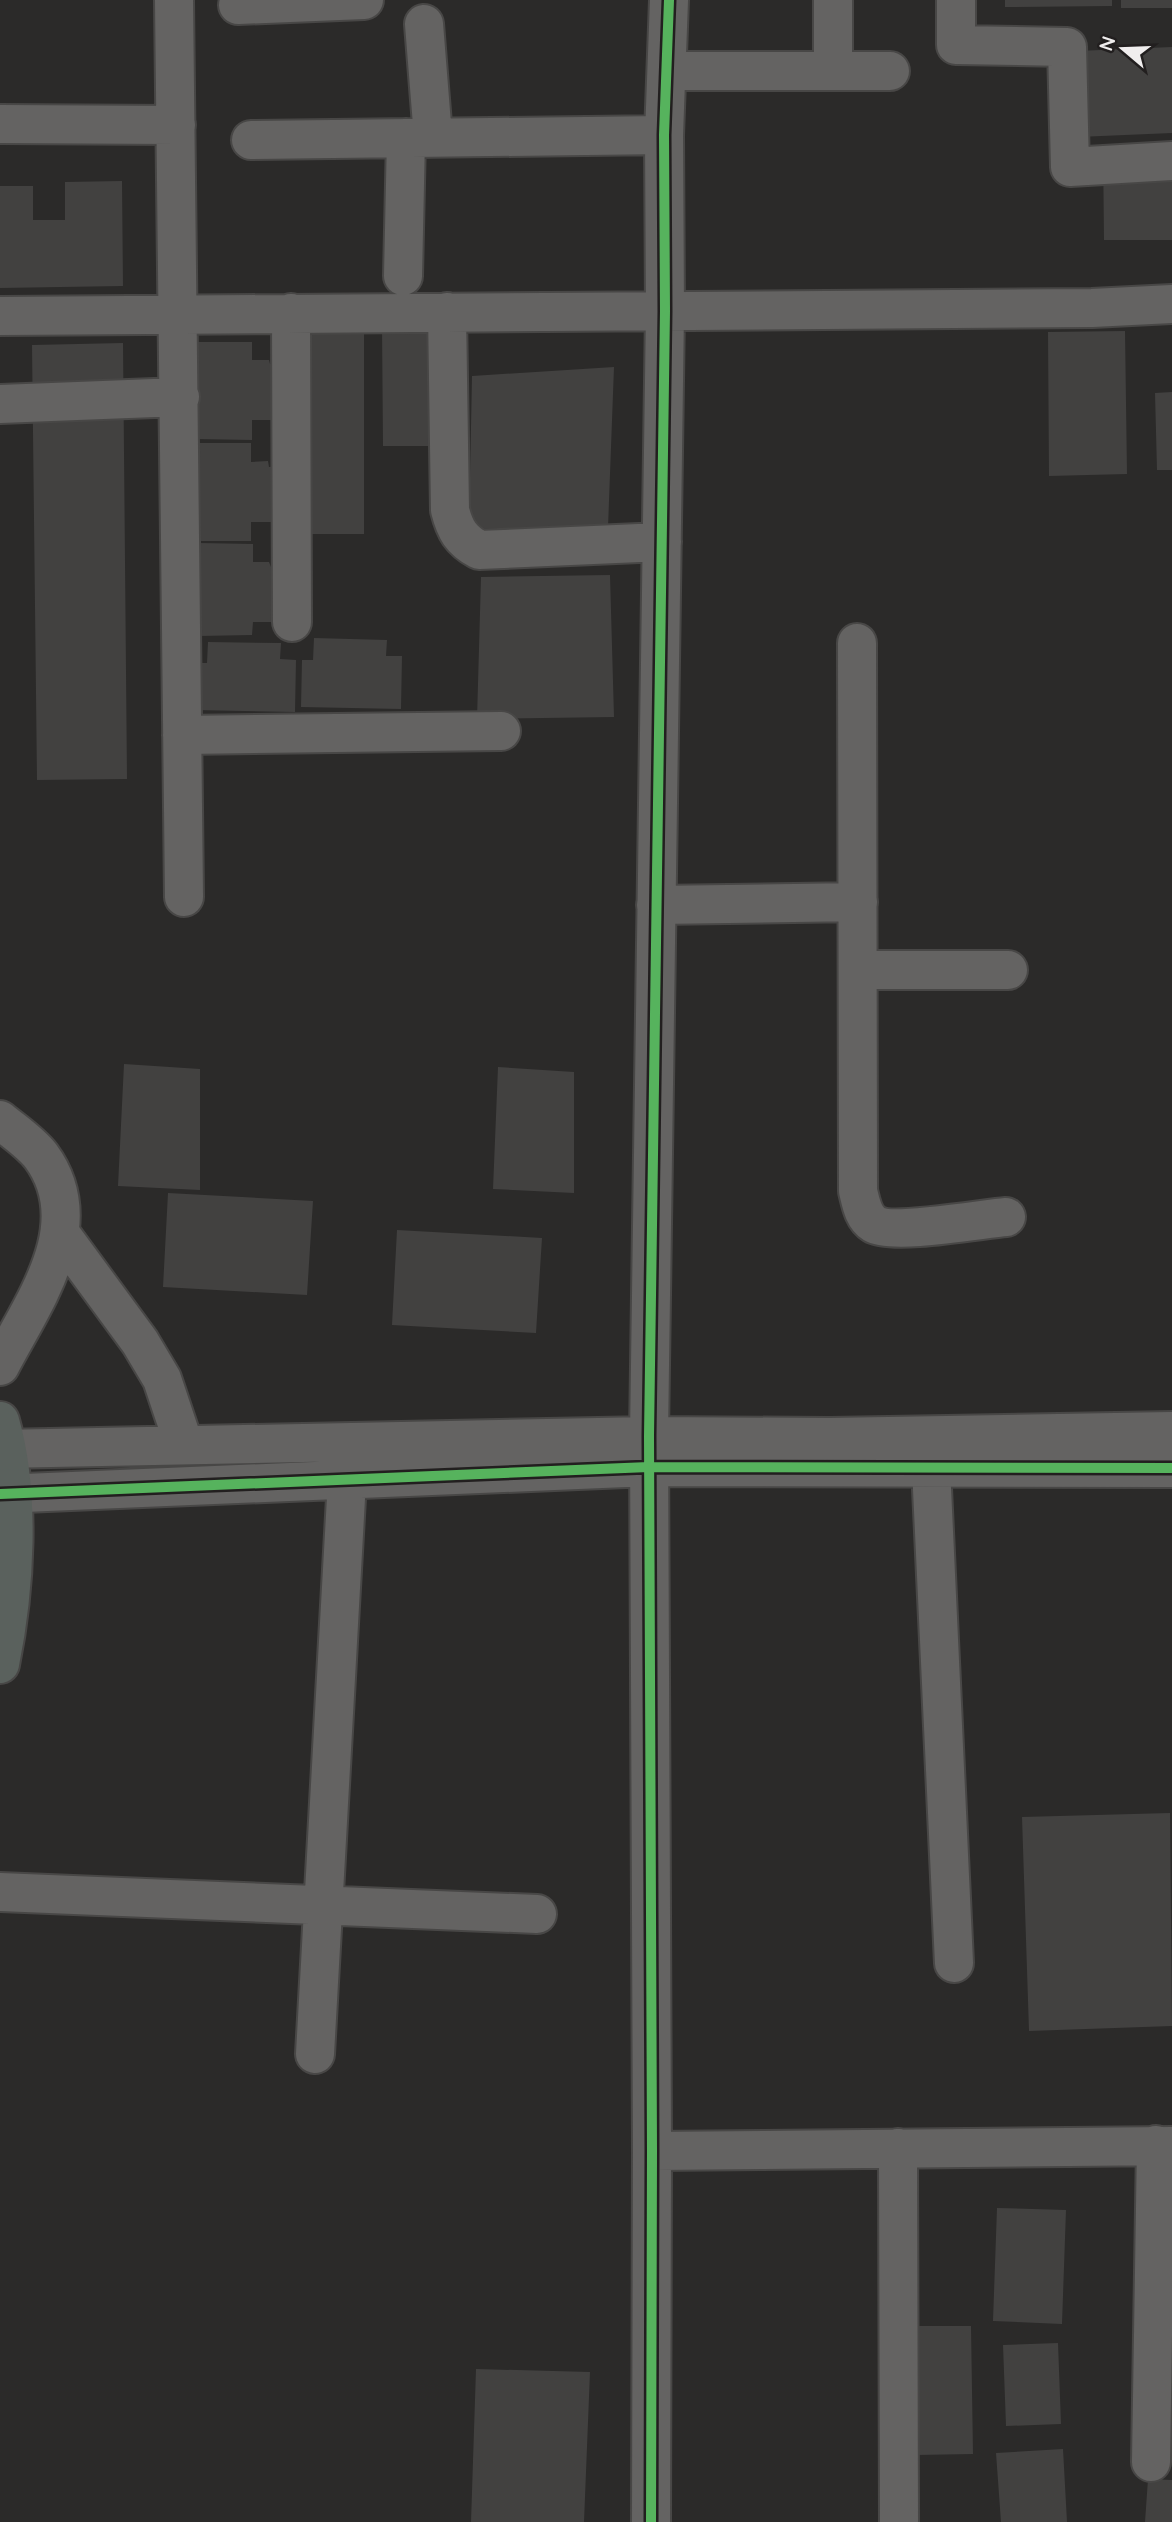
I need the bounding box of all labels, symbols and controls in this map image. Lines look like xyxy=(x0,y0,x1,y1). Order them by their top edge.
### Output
north arrow xyxy=(1088,14,1158,84)
text: N xyxy=(1093,33,1121,54)

